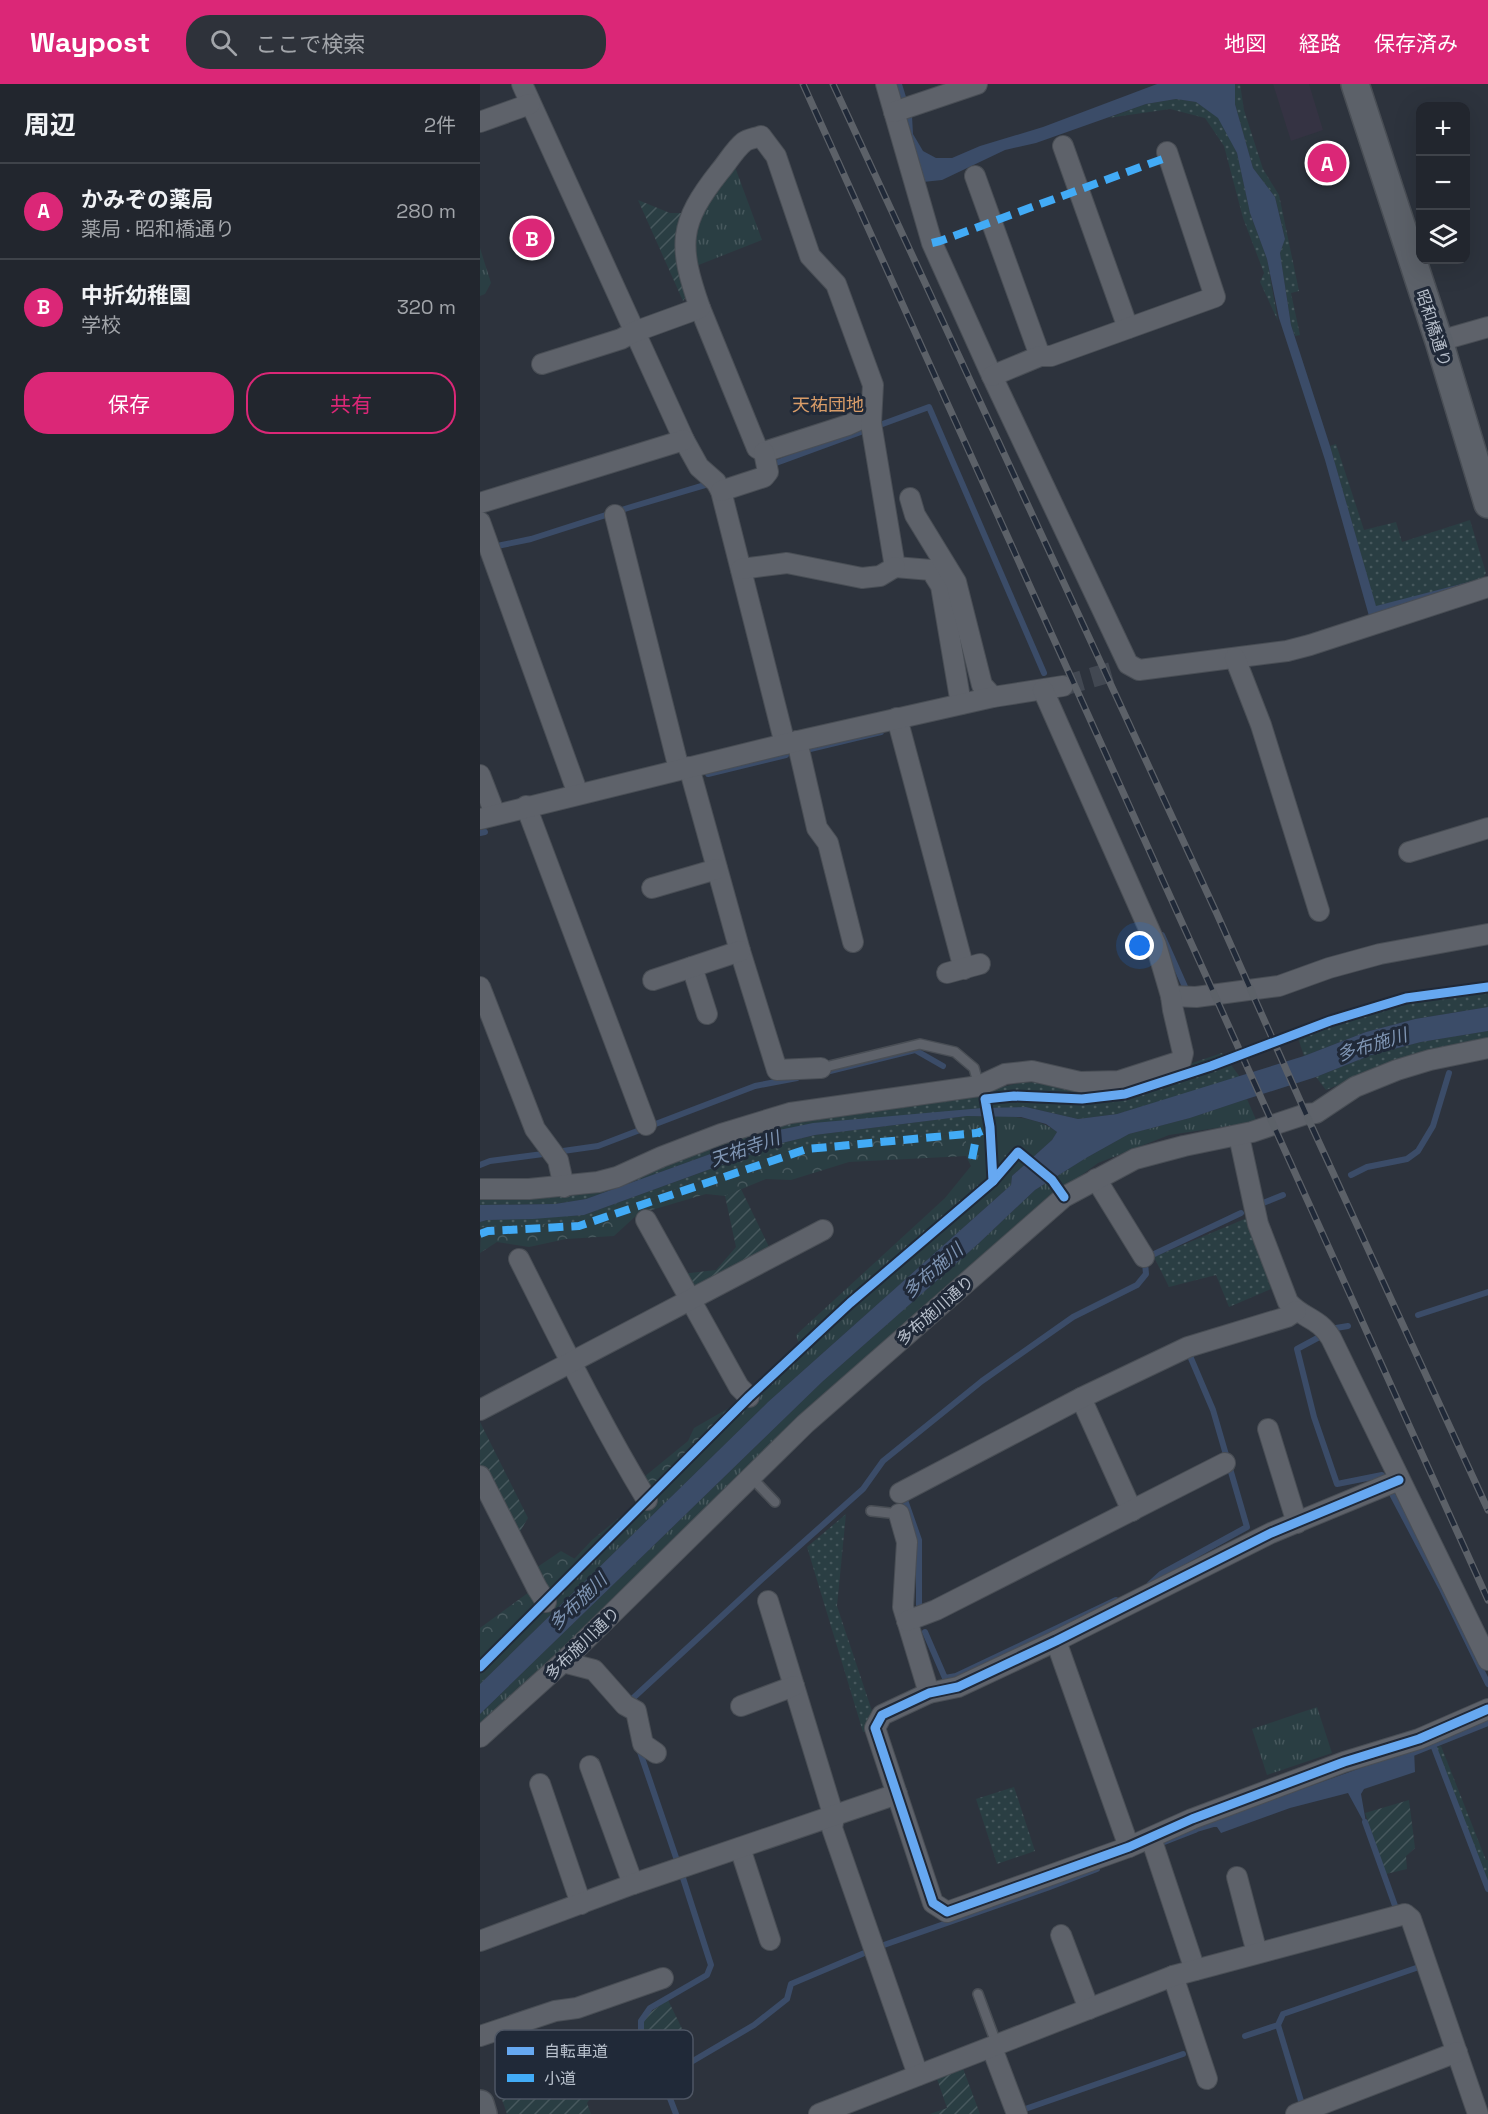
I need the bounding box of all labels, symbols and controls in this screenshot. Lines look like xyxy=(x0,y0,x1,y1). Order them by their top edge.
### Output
search box xyxy=(186,15,606,69)
text: Waypost xyxy=(30,24,150,60)
icon: search xyxy=(207,26,240,59)
text: ここで検索 xyxy=(255,30,365,58)
text: 地図 xyxy=(1224,30,1266,57)
text: 経路 xyxy=(1299,30,1341,57)
text: 保存済み xyxy=(1374,30,1458,57)
map controls xyxy=(1416,102,1470,264)
button: + xyxy=(1416,102,1470,156)
text: 周辺 xyxy=(24,108,76,142)
text: 2件 xyxy=(424,112,456,138)
pin: A xyxy=(1308,140,1346,185)
button: − xyxy=(1416,156,1470,210)
text: かみぞの薬局 xyxy=(81,185,213,213)
text: A xyxy=(37,198,50,224)
text: 280 m xyxy=(396,198,456,224)
button: layers xyxy=(1416,210,1470,264)
text: 薬局 · 昭和橋通り xyxy=(81,216,235,242)
pin: B xyxy=(512,216,552,260)
text: 中折幼稚園 xyxy=(81,281,191,309)
street label: 昭和橋通り xyxy=(1411,287,1456,369)
text: B xyxy=(37,294,50,320)
text: 320 m xyxy=(397,294,456,320)
text: 学校 xyxy=(81,312,121,338)
button: 保存 xyxy=(24,372,234,434)
button: 共有 xyxy=(246,372,456,434)
district label: 天祐団地 xyxy=(792,393,864,416)
your location xyxy=(1125,931,1154,960)
water label: 多布施川 xyxy=(1334,1022,1412,1066)
water label: 天祐寺川 xyxy=(707,1125,785,1171)
water label: 多布施川 xyxy=(898,1237,969,1303)
street label: 多布施川通り xyxy=(892,1271,978,1350)
water label: 多布施川 xyxy=(544,1567,613,1635)
street label: 多布施川通り xyxy=(541,1602,624,1684)
legend xyxy=(495,2030,693,2099)
text: 自転車道 xyxy=(544,2041,608,2062)
text: 小道 xyxy=(544,2068,576,2089)

